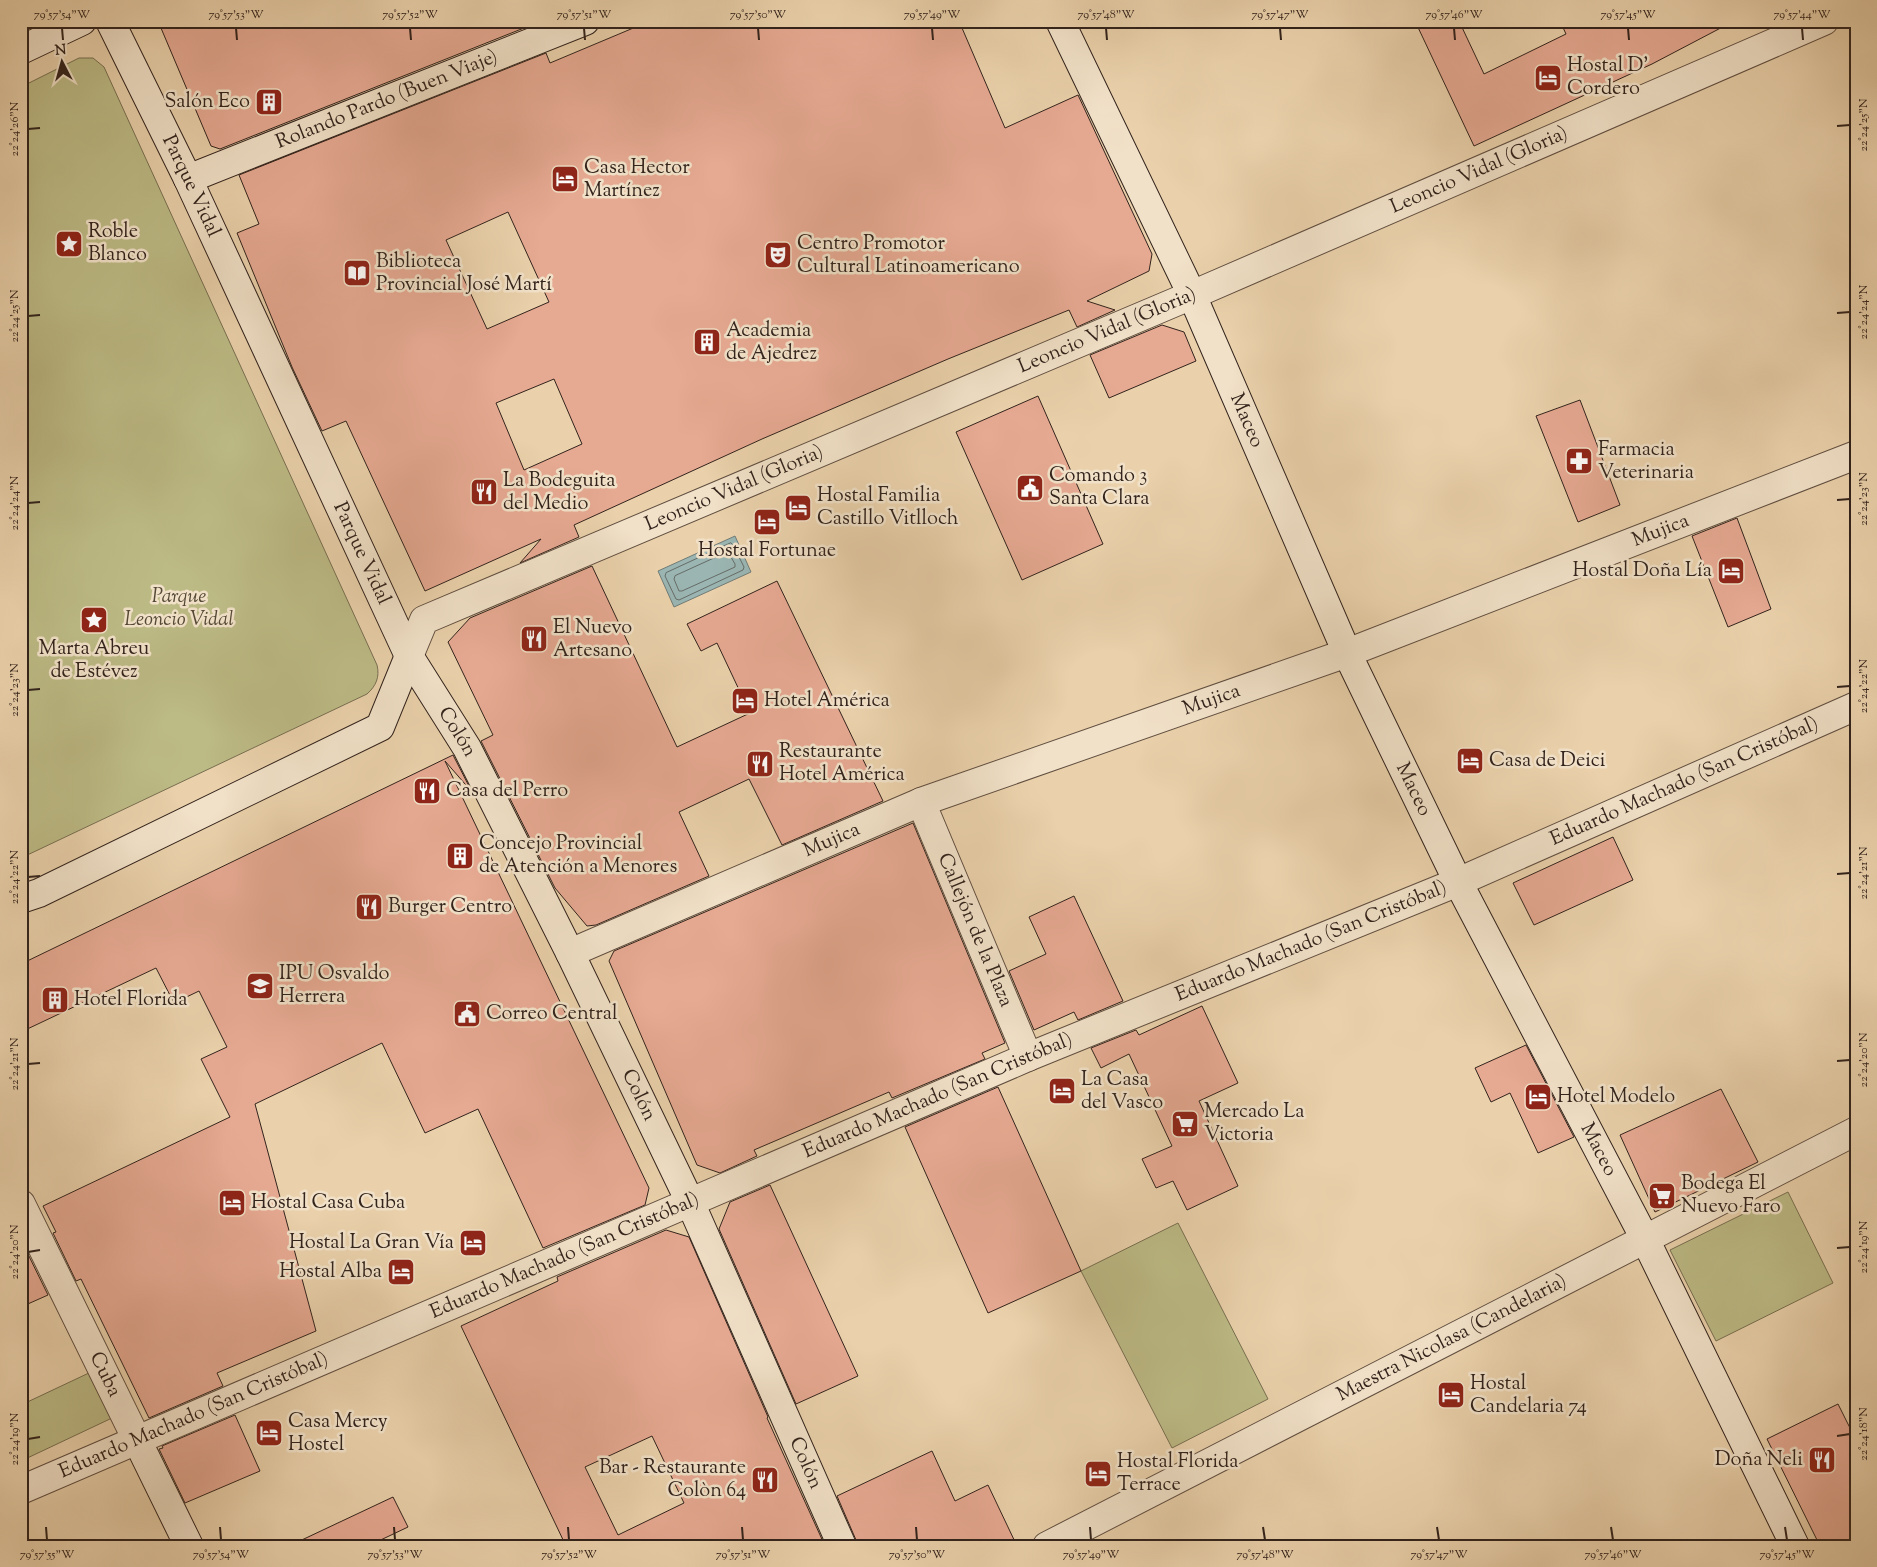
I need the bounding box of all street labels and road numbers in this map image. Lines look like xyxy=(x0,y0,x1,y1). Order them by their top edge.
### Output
street label: Rolando Pardo (Buen Viaje) xyxy=(272,43,502,157)
street label: Leoncio Vidal (Gloria) xyxy=(1386,119,1573,222)
street label: Parque Vidal xyxy=(154,130,228,243)
street label: Leoncio Vidal (Gloria) xyxy=(1014,280,1201,381)
street label: Maceo xyxy=(1222,389,1271,452)
street label: Leoncio Vidal (Gloria) xyxy=(641,438,828,539)
street label: Parque Vidal xyxy=(325,497,398,610)
street label: Mujica xyxy=(1628,507,1694,555)
street label: Mujica xyxy=(1179,677,1244,724)
street label: Colón xyxy=(430,701,484,762)
street label: Eduardo Machado (San Cristóbal) xyxy=(1546,710,1823,854)
street label: Maceo xyxy=(1388,758,1439,821)
street label: Mujica xyxy=(799,815,865,865)
street label: Callejón de la Plaza xyxy=(930,849,1020,1012)
street label: Eduardo Machado (San Cristóbal) xyxy=(1171,873,1451,1010)
street label: Eduardo Machado (San Cristóbal) xyxy=(799,1026,1077,1166)
street label: Colón xyxy=(614,1064,664,1126)
street label: Maceo xyxy=(1572,1118,1624,1182)
street label: Eduardo Machado (San Cristóbal) xyxy=(426,1185,704,1327)
street label: Maestra Nicolasa (Candelaria) xyxy=(1332,1267,1572,1409)
street label: Eduardo Machado (San Cristóbal) xyxy=(54,1345,333,1486)
street label: Cuba xyxy=(81,1347,128,1402)
street label: Colón xyxy=(781,1432,830,1494)

